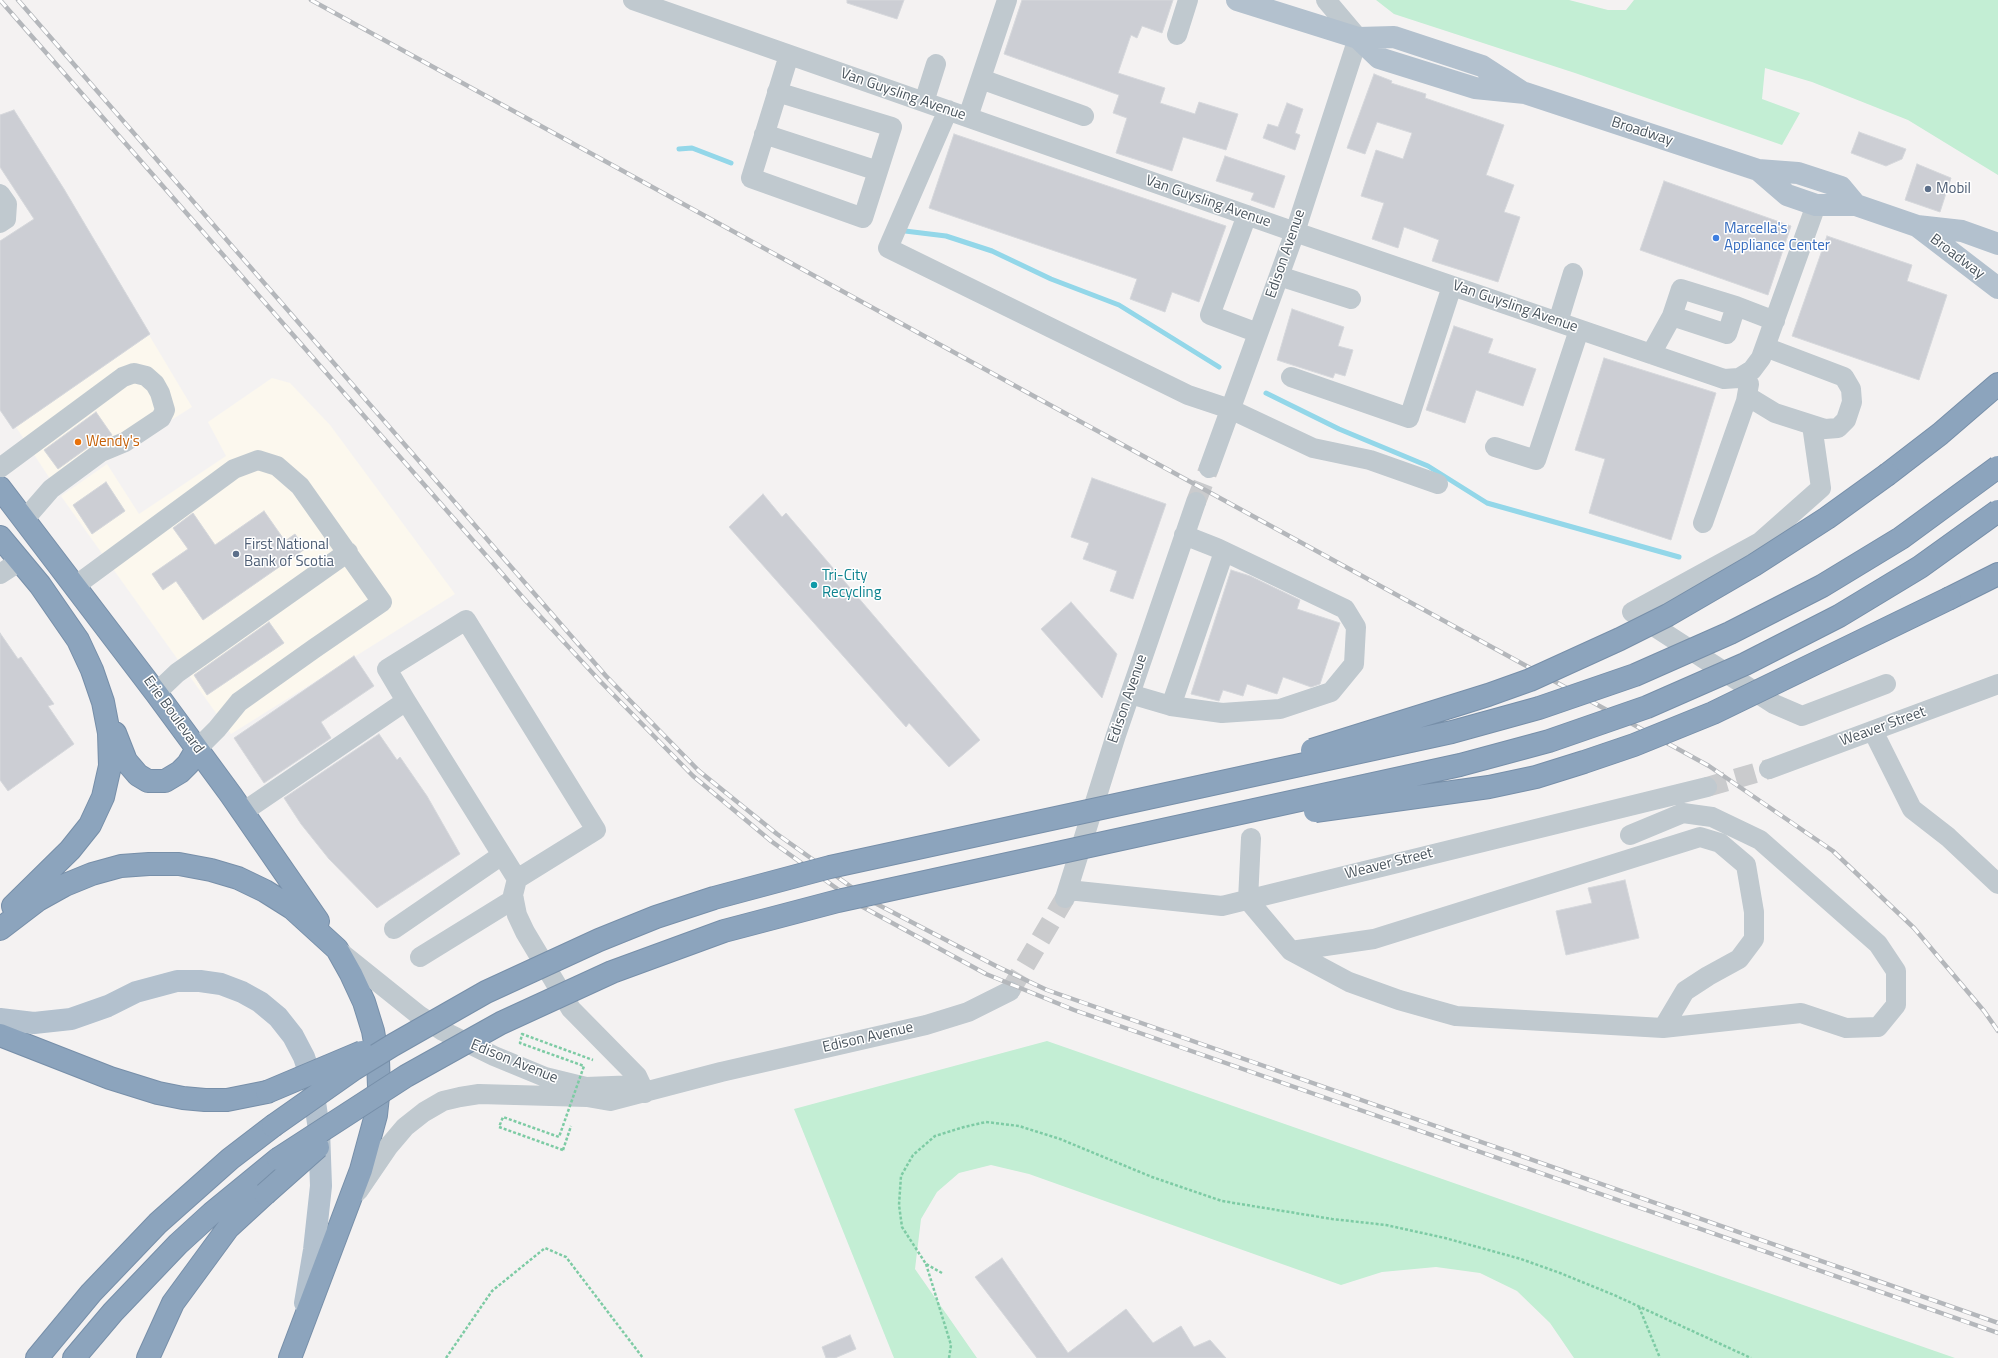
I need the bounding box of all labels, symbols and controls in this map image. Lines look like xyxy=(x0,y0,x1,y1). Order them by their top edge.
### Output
street label: Van Guysling Avenue xyxy=(838,65,968,125)
street label: Broadway xyxy=(1609,114,1675,150)
street label: Van Guysling Avenue xyxy=(1143,172,1273,232)
place label: Mobil xyxy=(1936,180,1971,198)
marker: Mobil xyxy=(1923,184,1933,194)
street label: Edison Avenue xyxy=(1262,207,1310,301)
place label: Marcella's Appliance Center xyxy=(1724,220,1830,255)
street label: Broadway xyxy=(1926,231,1988,283)
marker: Marcella's Appliance Center xyxy=(1711,233,1721,243)
street label: Van Guysling Avenue xyxy=(1450,277,1580,337)
place label: Wendy's xyxy=(86,433,140,451)
marker: Wendy's xyxy=(73,437,83,447)
place label: First National Bank of Scotia xyxy=(244,536,334,571)
marker: First National Bank of Scotia xyxy=(231,549,241,559)
place label: Tri-City Recycling xyxy=(822,567,881,602)
marker: Tri-City Recycling xyxy=(809,580,819,590)
street label: Edison Avenue xyxy=(1104,652,1152,746)
street label: Erie Boulevard xyxy=(139,673,207,757)
street label: Weaver Street xyxy=(1838,703,1928,751)
street label: Weaver Street xyxy=(1343,844,1435,884)
street label: Edison Avenue xyxy=(821,1019,915,1057)
street label: Edison Avenue xyxy=(468,1036,560,1088)

